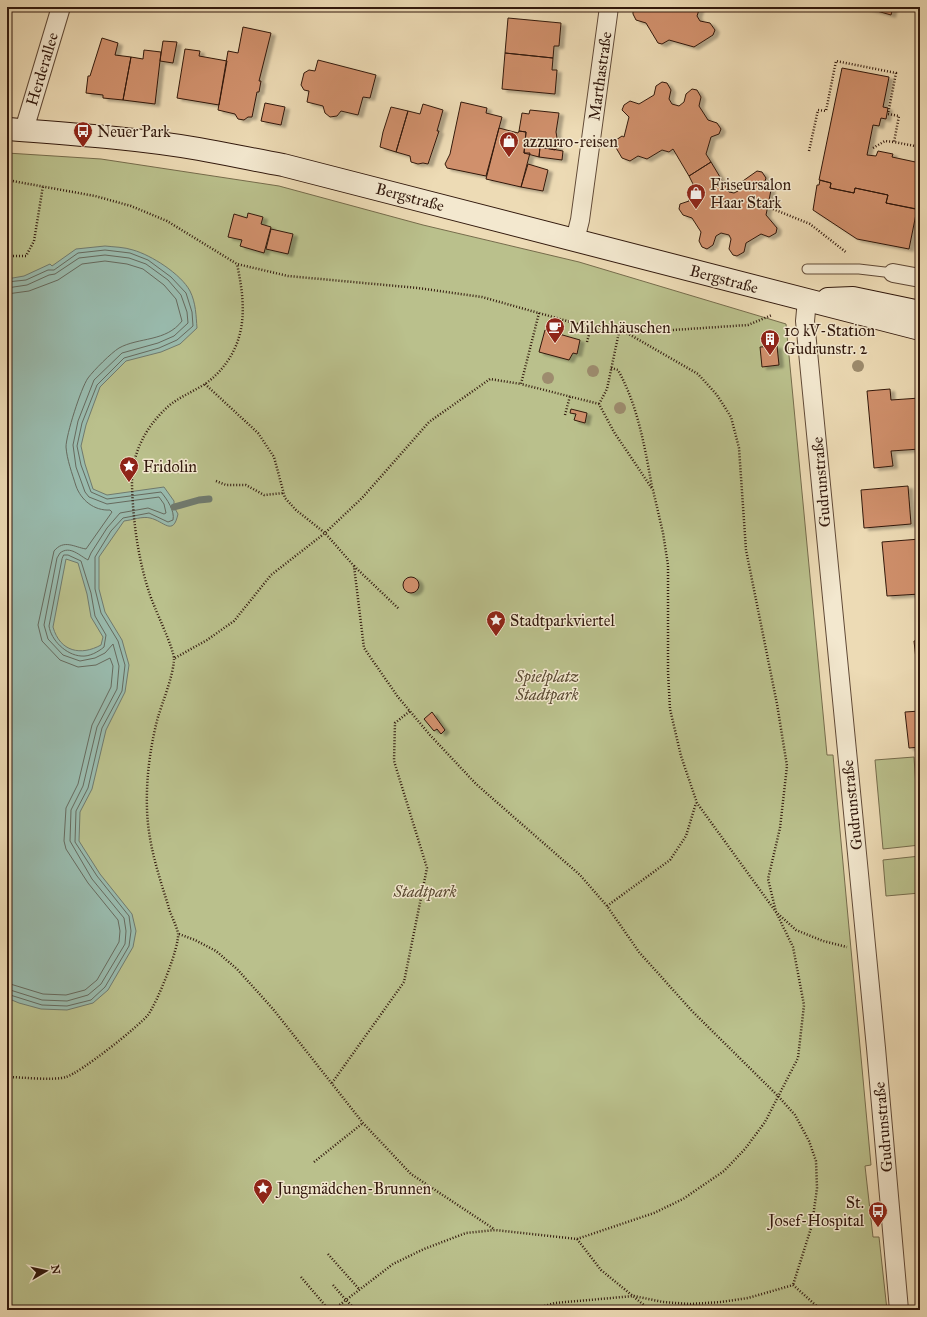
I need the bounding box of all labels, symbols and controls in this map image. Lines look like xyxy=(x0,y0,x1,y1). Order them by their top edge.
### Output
street label: Herderallee xyxy=(22,30,62,108)
street label: Marthastraße xyxy=(584,30,616,122)
bus stop icon: Neuer Park xyxy=(72,120,94,148)
place label: Neuer Park xyxy=(97,122,171,141)
shop icon: azzurro-reisen xyxy=(498,130,520,158)
place label: azzurro-reisen xyxy=(523,132,618,151)
place label: Friseursalon Haar Stark xyxy=(710,175,792,212)
street label: Bergstraße xyxy=(374,179,447,216)
shop icon: Friseursalon Haar Stark xyxy=(685,182,707,210)
street label: Bergstraße xyxy=(688,261,761,298)
cafe icon: Milchhäuschen xyxy=(544,316,566,344)
place label: Milchhäuschen xyxy=(569,318,671,337)
place label: 10 kV-Station Gudrunstr. 2 xyxy=(784,321,875,358)
building icon: 10 kV-Station Gudrunstr. 2 xyxy=(759,328,781,356)
street label: Gudrunstraße xyxy=(808,436,834,528)
place icon: Fridolin xyxy=(118,455,140,483)
place label: Fridolin xyxy=(143,457,197,476)
place icon: Stadtparkviertel xyxy=(485,609,507,637)
place label: Stadtparkviertel xyxy=(510,611,615,630)
park label: Spielplatz Stadtpark xyxy=(514,667,579,705)
street label: Gudrunstraße xyxy=(838,759,866,851)
park label: Stadtpark xyxy=(392,882,457,902)
street label: Gudrunstraße xyxy=(870,1081,896,1173)
place icon: Jungmädchen-Brunnen xyxy=(252,1177,274,1205)
place label: Jungmädchen-Brunnen xyxy=(275,1179,432,1199)
place label: St. Josef-Hospital xyxy=(766,1193,865,1231)
bus stop icon: St. Josef-Hospital xyxy=(867,1200,889,1228)
north arrow xyxy=(26,1251,66,1291)
text: N xyxy=(48,1264,63,1276)

